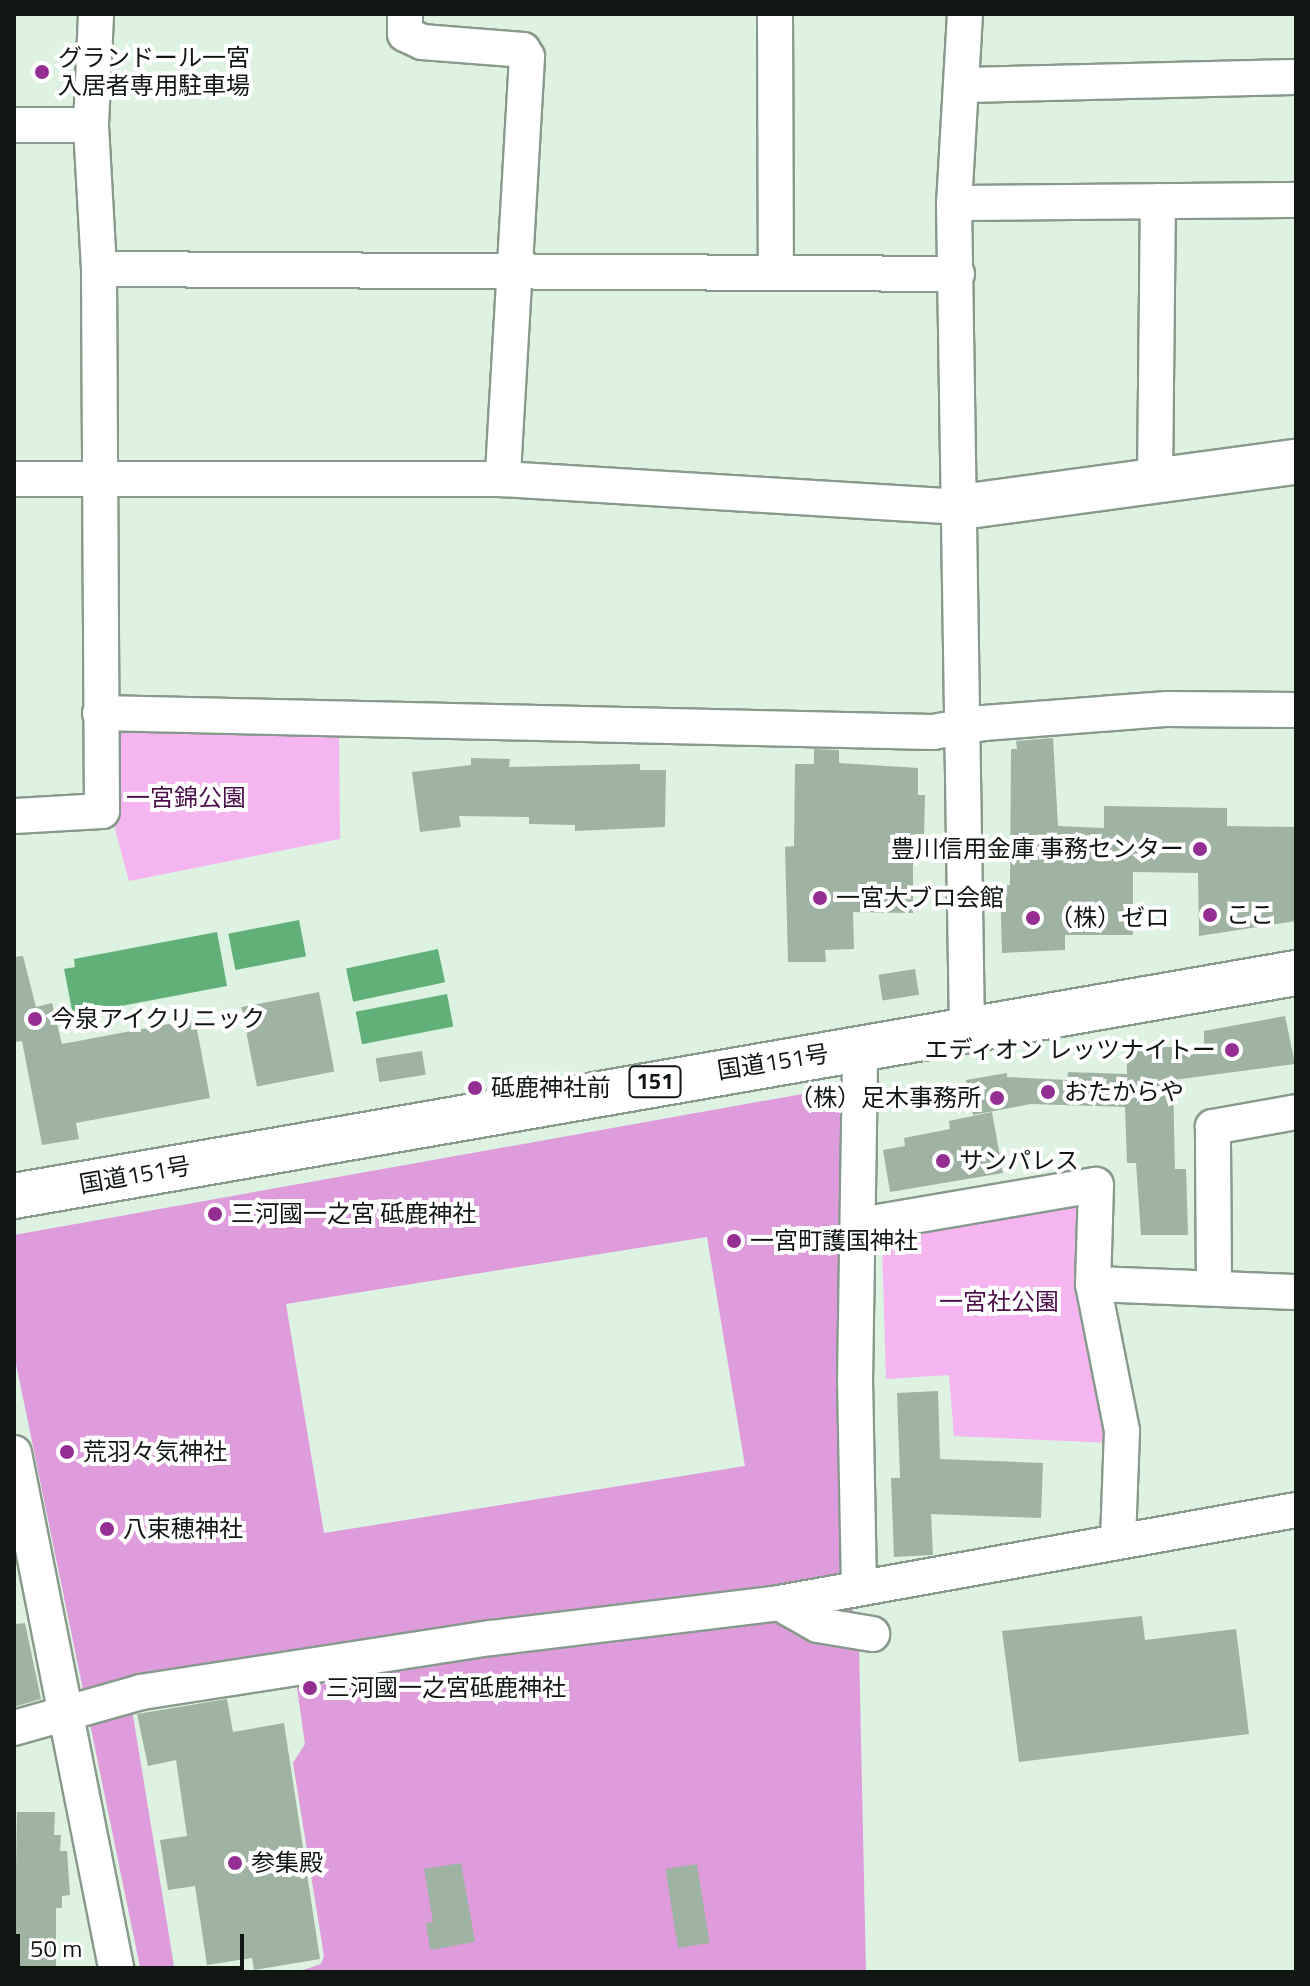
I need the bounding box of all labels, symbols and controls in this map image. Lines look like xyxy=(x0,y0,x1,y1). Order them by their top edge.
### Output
place label: グランドール一宮 入居者専用駐車場 xyxy=(58,44,250,100)
marker: グランドール一宮 入居者専用駐車場 xyxy=(33,63,51,81)
park label: 一宮錦公園 xyxy=(126,784,246,812)
place label: 豊川信用金庫 事務センター xyxy=(891,835,1184,863)
marker: 豊川信用金庫 事務センター xyxy=(1191,840,1209,858)
place label: 一宮大ブロ会館 xyxy=(836,884,1004,912)
marker: 一宮大ブロ会館 xyxy=(811,889,829,907)
place label: ここ xyxy=(1226,901,1274,929)
place label: （株）ゼロ xyxy=(1049,904,1169,932)
marker: ここ xyxy=(1201,906,1219,924)
marker: （株）ゼロ xyxy=(1024,909,1042,927)
place label: 今泉アイクリニック xyxy=(51,1005,267,1033)
marker: 今泉アイクリニック xyxy=(26,1010,44,1028)
place label: エディオン レッツナイトー xyxy=(923,1036,1216,1064)
street label: 国道151号 xyxy=(715,1039,831,1085)
marker: エディオン レッツナイトー xyxy=(1223,1041,1241,1059)
road number: 151 xyxy=(627,1064,683,1100)
place label: 砥鹿神社前 xyxy=(491,1074,611,1102)
place label: おたからや xyxy=(1064,1078,1184,1106)
marker: 砥鹿神社前 xyxy=(466,1079,484,1097)
marker: おたからや xyxy=(1039,1083,1057,1101)
place label: （株）足木事務所 xyxy=(789,1084,981,1112)
marker: （株）足木事務所 xyxy=(988,1089,1006,1107)
place label: サンパレス xyxy=(959,1147,1079,1175)
street label: 国道151号 xyxy=(77,1151,193,1199)
marker: サンパレス xyxy=(934,1152,952,1170)
place label: 三河國一之宮 砥鹿神社 xyxy=(231,1200,476,1228)
marker: 三河國一之宮 砥鹿神社 xyxy=(206,1205,224,1223)
place label: 一宮町護国神社 xyxy=(750,1227,918,1255)
marker: 一宮町護国神社 xyxy=(725,1232,743,1250)
park label: 一宮社公園 xyxy=(939,1288,1059,1316)
place label: 荒羽々気神社 xyxy=(83,1438,227,1466)
marker: 荒羽々気神社 xyxy=(58,1443,76,1461)
place label: 八束穂神社 xyxy=(123,1515,243,1543)
marker: 八束穂神社 xyxy=(98,1520,116,1538)
place label: 三河國一之宮砥鹿神社 xyxy=(326,1674,566,1702)
marker: 三河國一之宮砥鹿神社 xyxy=(301,1679,319,1697)
place label: 参集殿 xyxy=(251,1849,323,1877)
marker: 参集殿 xyxy=(226,1854,244,1872)
scale bar xyxy=(20,1918,248,1968)
text: 50 m xyxy=(30,1930,82,1966)

